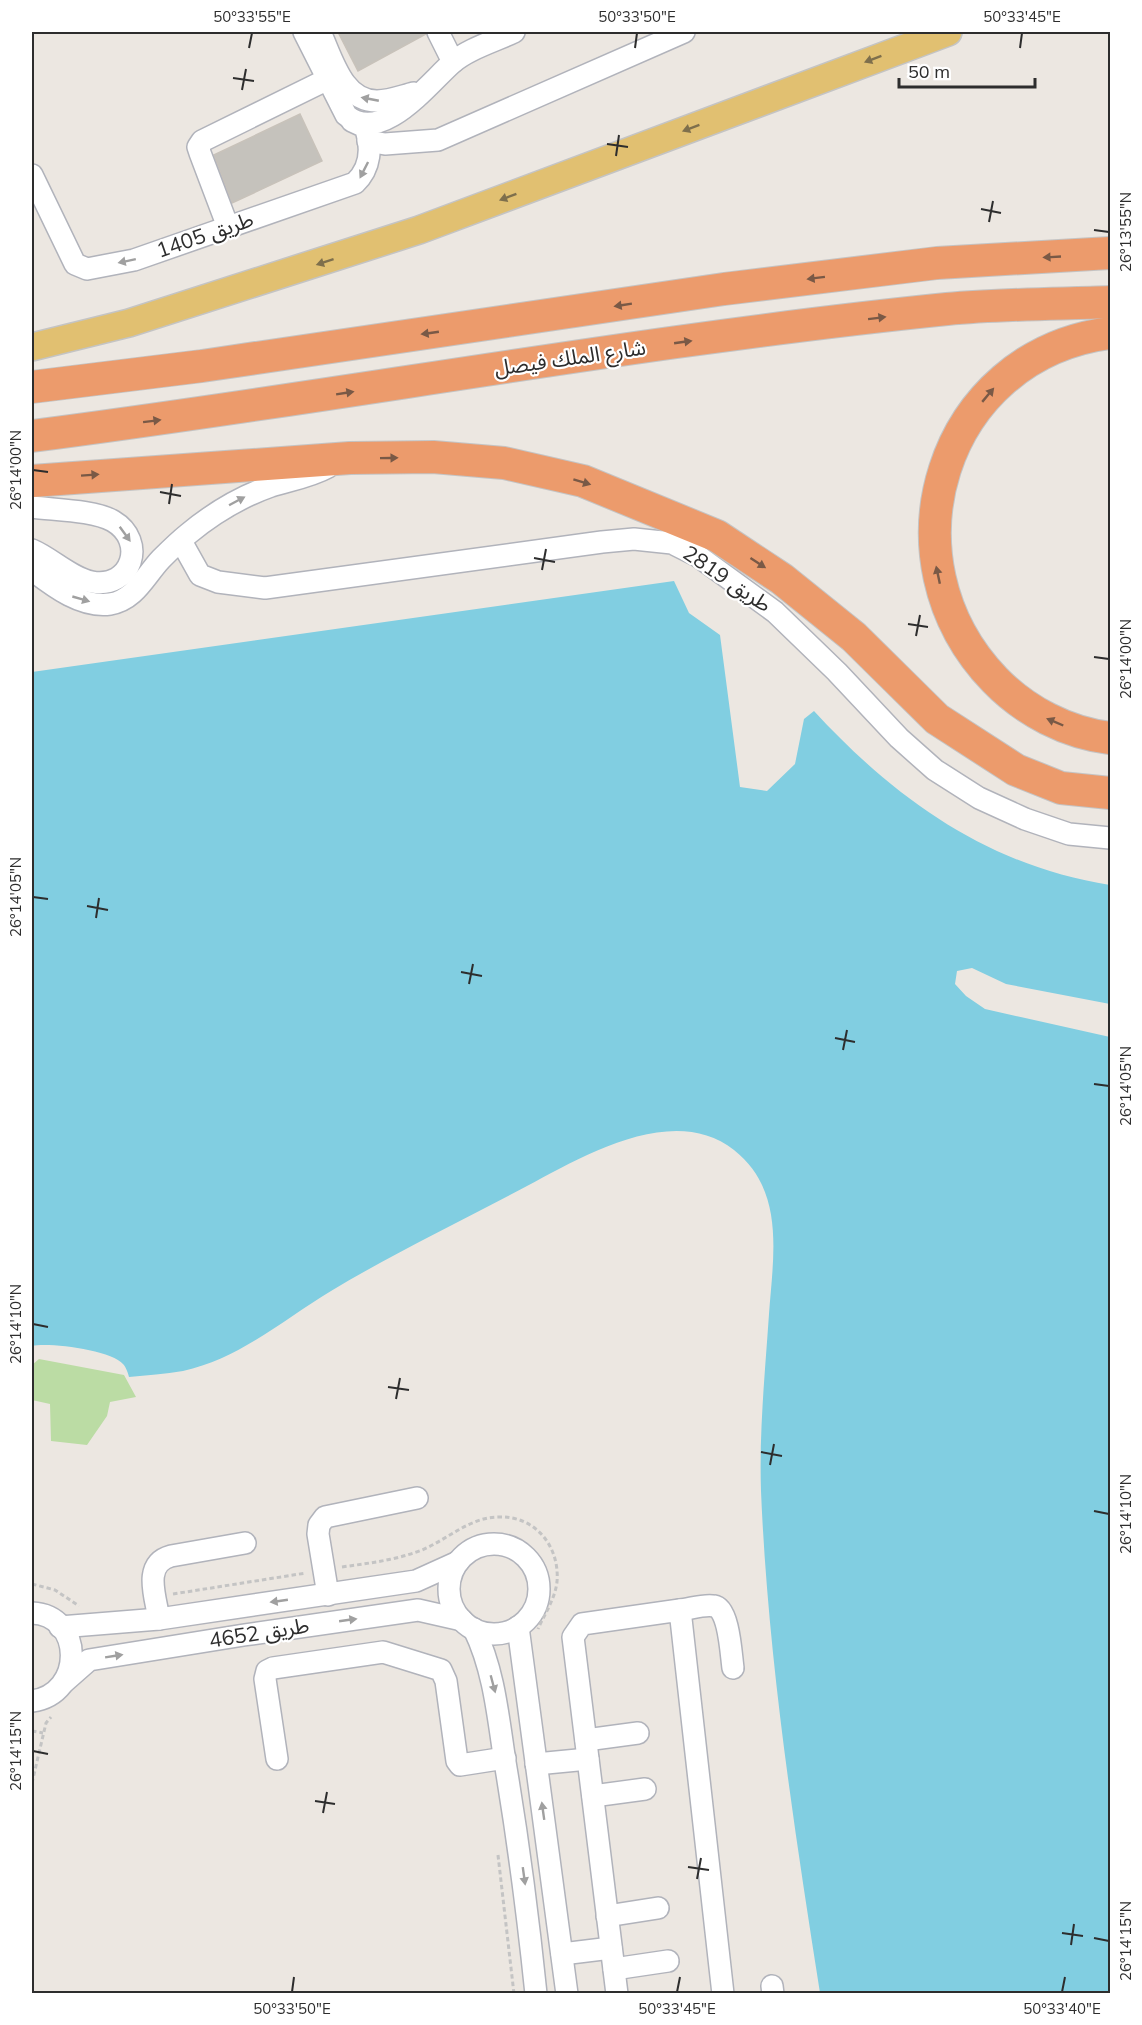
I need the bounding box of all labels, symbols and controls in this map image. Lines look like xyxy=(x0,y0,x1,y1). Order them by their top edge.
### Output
text: 50°33'55"E xyxy=(213,7,291,26)
text: 50°33'50"E xyxy=(598,7,676,26)
text: 50°33'45"E xyxy=(983,7,1061,26)
scale bar xyxy=(899,51,1036,89)
one-way arrow xyxy=(864,55,882,65)
text: 50 m xyxy=(908,60,950,83)
one-way arrow xyxy=(360,94,379,103)
one-way arrow xyxy=(682,124,700,133)
one-way arrow xyxy=(359,161,369,178)
one-way arrow xyxy=(499,192,517,202)
text: 26°13'55"N xyxy=(1116,192,1135,272)
street label: طريق 1405 xyxy=(153,205,257,264)
one-way arrow xyxy=(1043,252,1062,261)
one-way arrow xyxy=(117,257,136,266)
one-way arrow xyxy=(316,257,334,267)
one-way arrow xyxy=(807,273,826,282)
one-way arrow xyxy=(613,300,632,309)
one-way arrow xyxy=(867,313,886,322)
one-way arrow xyxy=(421,329,440,338)
street label: شارع الملك فيصل xyxy=(492,334,648,383)
one-way arrow xyxy=(674,337,693,346)
one-way arrow xyxy=(336,388,355,397)
one-way arrow xyxy=(981,388,994,403)
one-way arrow xyxy=(143,416,162,426)
text: 26°14'00"N xyxy=(6,430,25,510)
one-way arrow xyxy=(380,453,399,462)
one-way arrow xyxy=(80,471,99,480)
one-way arrow xyxy=(573,478,591,487)
one-way arrow xyxy=(229,496,246,506)
one-way arrow xyxy=(119,525,131,541)
street label: طريق 2819 xyxy=(678,539,777,618)
one-way arrow xyxy=(750,557,766,568)
one-way arrow xyxy=(933,565,942,584)
one-way arrow xyxy=(72,595,90,604)
text: 26°14'00"N xyxy=(1116,619,1135,699)
one-way arrow xyxy=(1045,717,1063,727)
text: 26°14'05"N xyxy=(6,857,25,937)
text: 26°14'05"N xyxy=(1116,1046,1135,1126)
text: 26°14'10"N xyxy=(6,1284,25,1364)
text: 26°14'10"N xyxy=(1116,1474,1135,1554)
one-way arrow xyxy=(270,1597,289,1606)
street label: طريق 4652 xyxy=(207,1611,311,1654)
one-way arrow xyxy=(339,1615,358,1624)
one-way arrow xyxy=(104,1651,123,1660)
one-way arrow xyxy=(488,1674,498,1693)
text: 26°14'15"N xyxy=(6,1711,25,1791)
one-way arrow xyxy=(538,1801,547,1820)
one-way arrow xyxy=(519,1867,528,1886)
text: 26°14'15"N xyxy=(1116,1901,1135,1981)
text: 50°33'50"E xyxy=(253,1999,331,2018)
text: 50°33'45"E xyxy=(638,1999,716,2018)
text: 50°33'40"E xyxy=(1023,1999,1101,2018)

